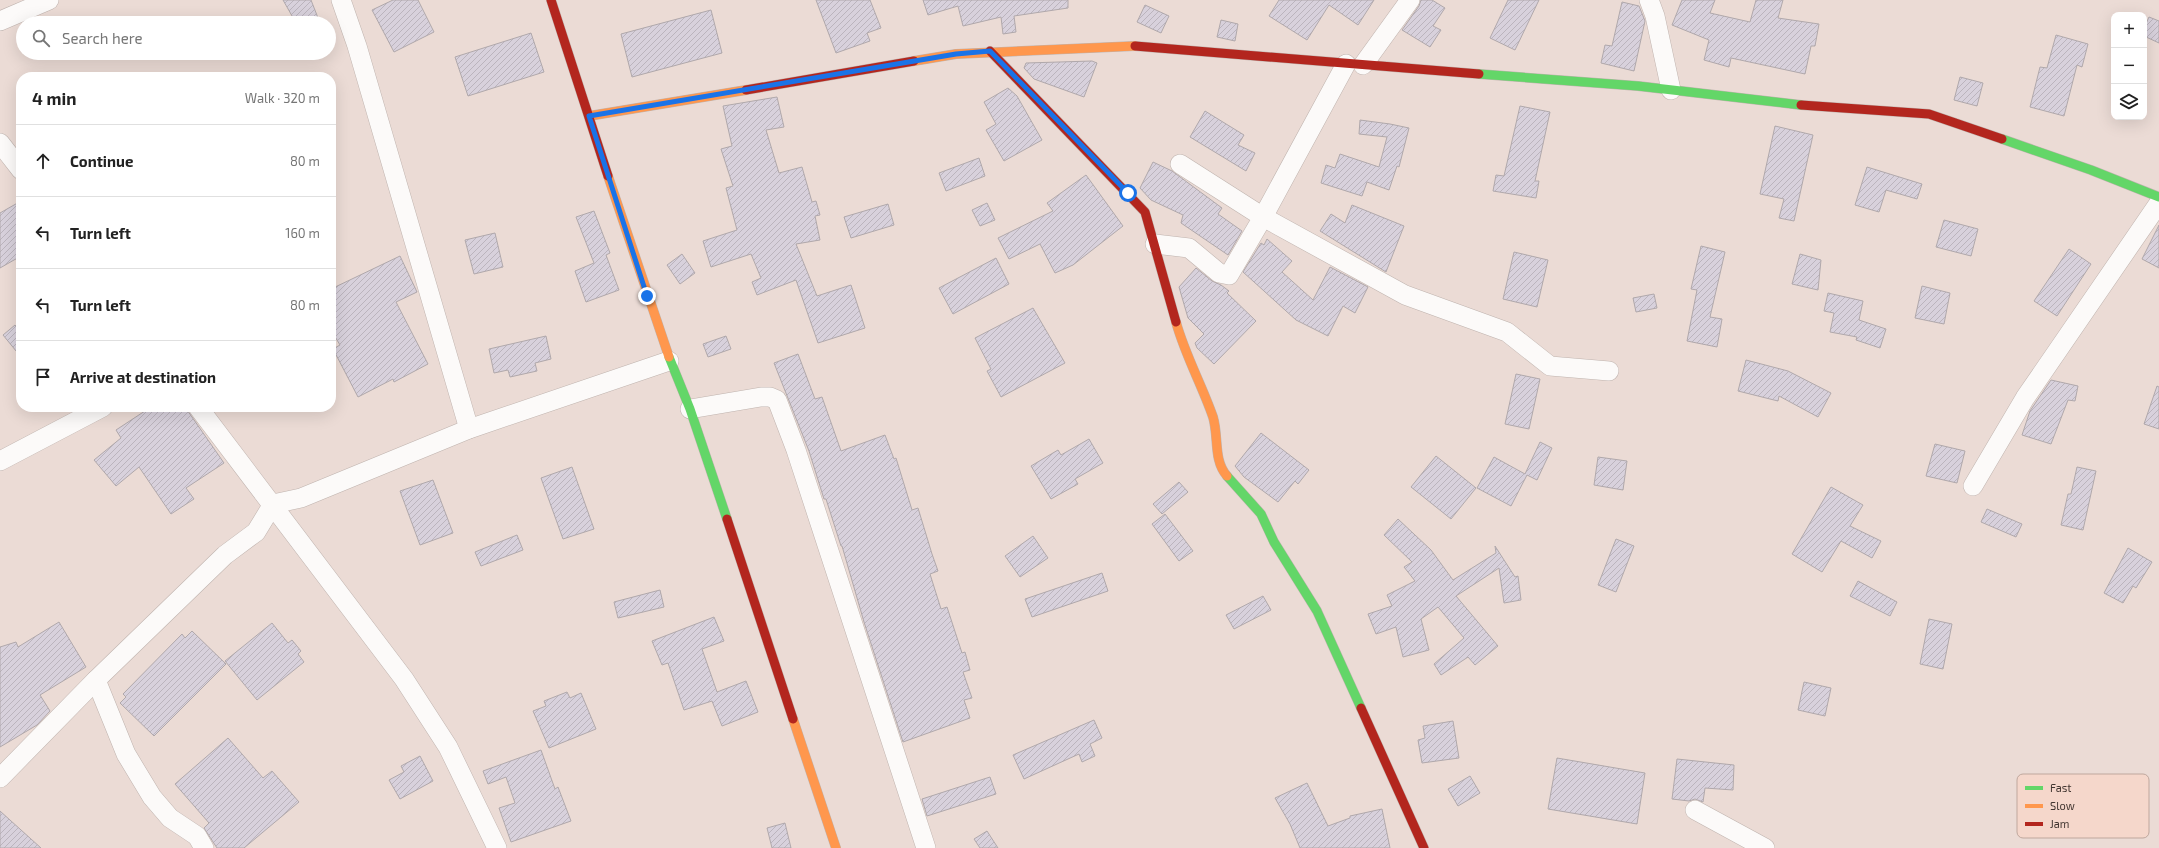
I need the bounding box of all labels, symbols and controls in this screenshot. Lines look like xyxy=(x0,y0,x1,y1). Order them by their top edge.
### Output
map controls xyxy=(2111,12,2147,120)
button: + xyxy=(2111,12,2147,48)
search box xyxy=(16,16,336,60)
icon: search xyxy=(30,27,52,49)
text: Search here xyxy=(62,29,143,47)
button: − xyxy=(2111,48,2147,84)
button: layers xyxy=(2111,84,2147,120)
text: 4 min xyxy=(32,88,76,108)
text: Walk · 320 m xyxy=(245,90,320,106)
icon: ahead xyxy=(32,150,54,172)
text: Continue xyxy=(70,152,133,170)
text: 80 m xyxy=(290,153,320,169)
route start xyxy=(1119,184,1137,202)
icon: left xyxy=(32,222,54,244)
text: Turn left xyxy=(70,224,131,242)
text: 160 m xyxy=(285,225,320,241)
route end xyxy=(638,287,656,305)
icon: left xyxy=(32,294,54,316)
text: Turn left xyxy=(70,296,131,314)
text: 80 m xyxy=(290,297,320,313)
icon: arrive xyxy=(32,366,54,388)
text: Arrive at destination xyxy=(70,368,216,386)
legend xyxy=(2017,774,2149,838)
text: Fast xyxy=(2050,781,2072,794)
text: Slow xyxy=(2050,799,2075,812)
text: Jam xyxy=(2050,817,2069,830)

